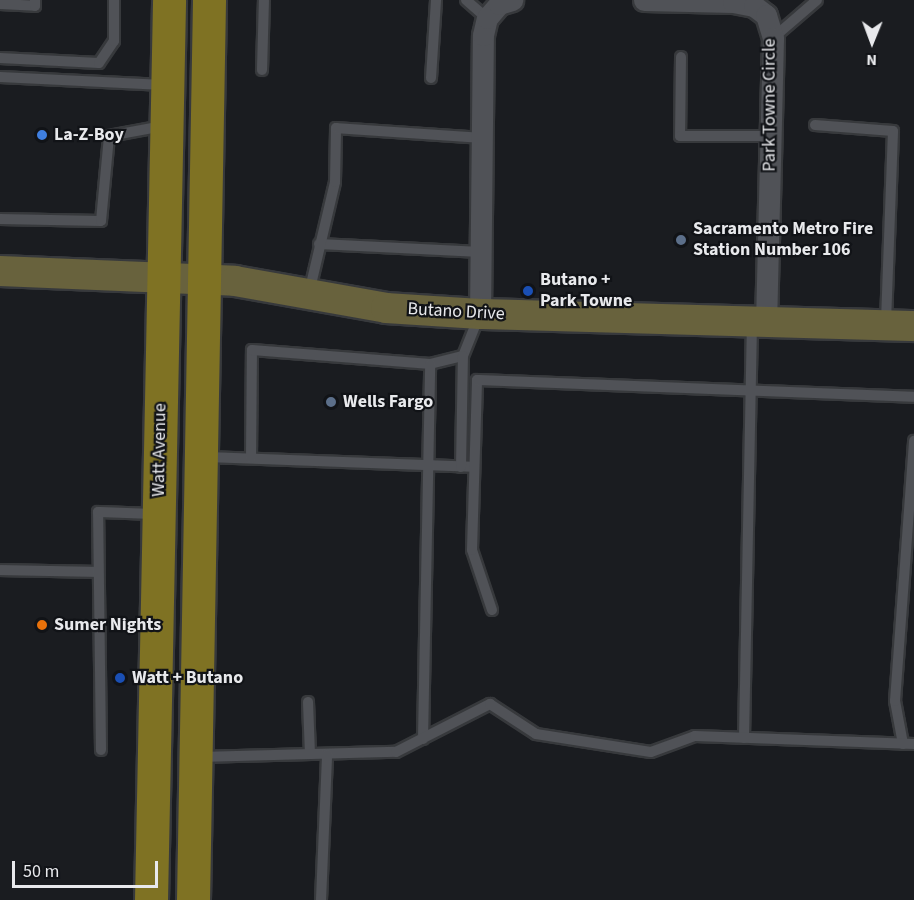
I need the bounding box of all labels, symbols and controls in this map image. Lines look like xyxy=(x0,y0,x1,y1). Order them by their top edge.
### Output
north arrow xyxy=(842,12,902,72)
street label: Park Towne Circle xyxy=(759,38,781,172)
text: N xyxy=(866,49,877,71)
place label: La-Z-Boy xyxy=(54,124,124,146)
marker: La-Z-Boy xyxy=(35,128,49,142)
place label: Sacramento Metro Fire Station Number 106 xyxy=(693,219,873,262)
marker: Sacramento Metro Fire Station Number 106 xyxy=(674,233,688,247)
place label: Butano + Park Towne xyxy=(540,270,632,312)
marker: Butano + Park Towne xyxy=(521,284,535,298)
street label: Butano Drive xyxy=(407,299,505,325)
place label: Wells Fargo xyxy=(343,391,433,413)
marker: Wells Fargo xyxy=(324,395,338,409)
street label: Watt Avenue xyxy=(148,403,172,497)
place label: Sumer Nights xyxy=(54,614,161,636)
marker: Sumer Nights xyxy=(35,618,49,632)
place label: Watt + Butano xyxy=(132,667,243,689)
marker: Watt + Butano xyxy=(113,671,127,685)
scale bar xyxy=(15,849,160,887)
text: 50 m xyxy=(23,859,59,884)

